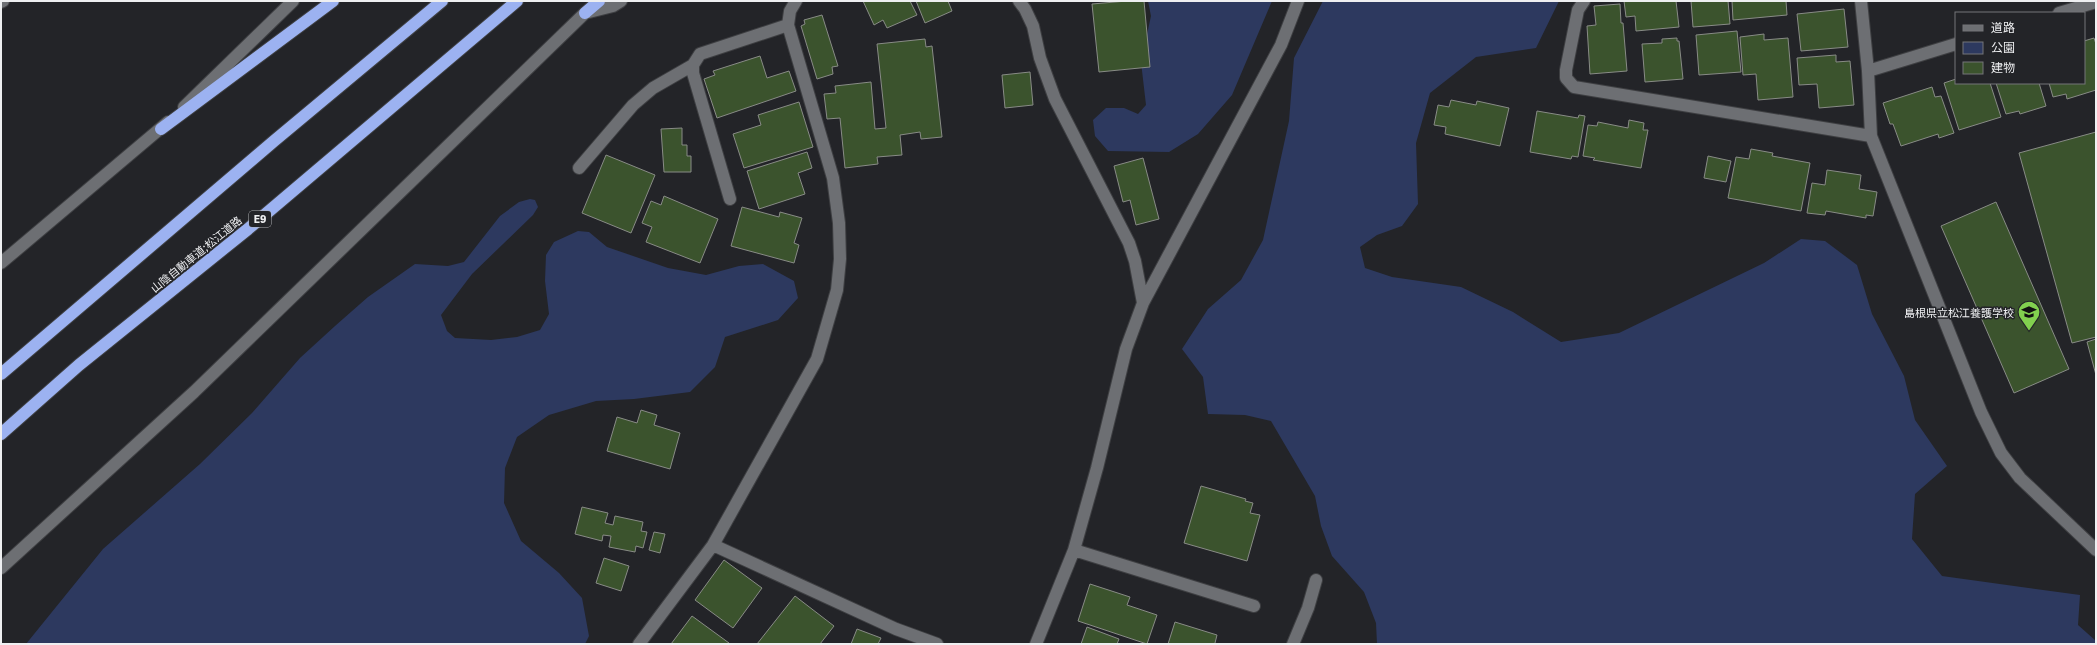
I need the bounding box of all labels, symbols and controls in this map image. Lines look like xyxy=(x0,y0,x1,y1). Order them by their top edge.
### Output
legend xyxy=(1955,12,2085,84)
text: 道路 xyxy=(1991,20,2015,35)
text: 公園 xyxy=(1991,40,2015,55)
text: 建物 xyxy=(1991,60,2015,75)
road number: E9 xyxy=(249,211,271,227)
street label: 山陰自動車道;松江道路 xyxy=(148,213,244,295)
school or university icon: 島根県立松江養護学校 xyxy=(2016,299,2042,332)
place label: 島根県立松江養護学校 xyxy=(1904,306,2014,319)

